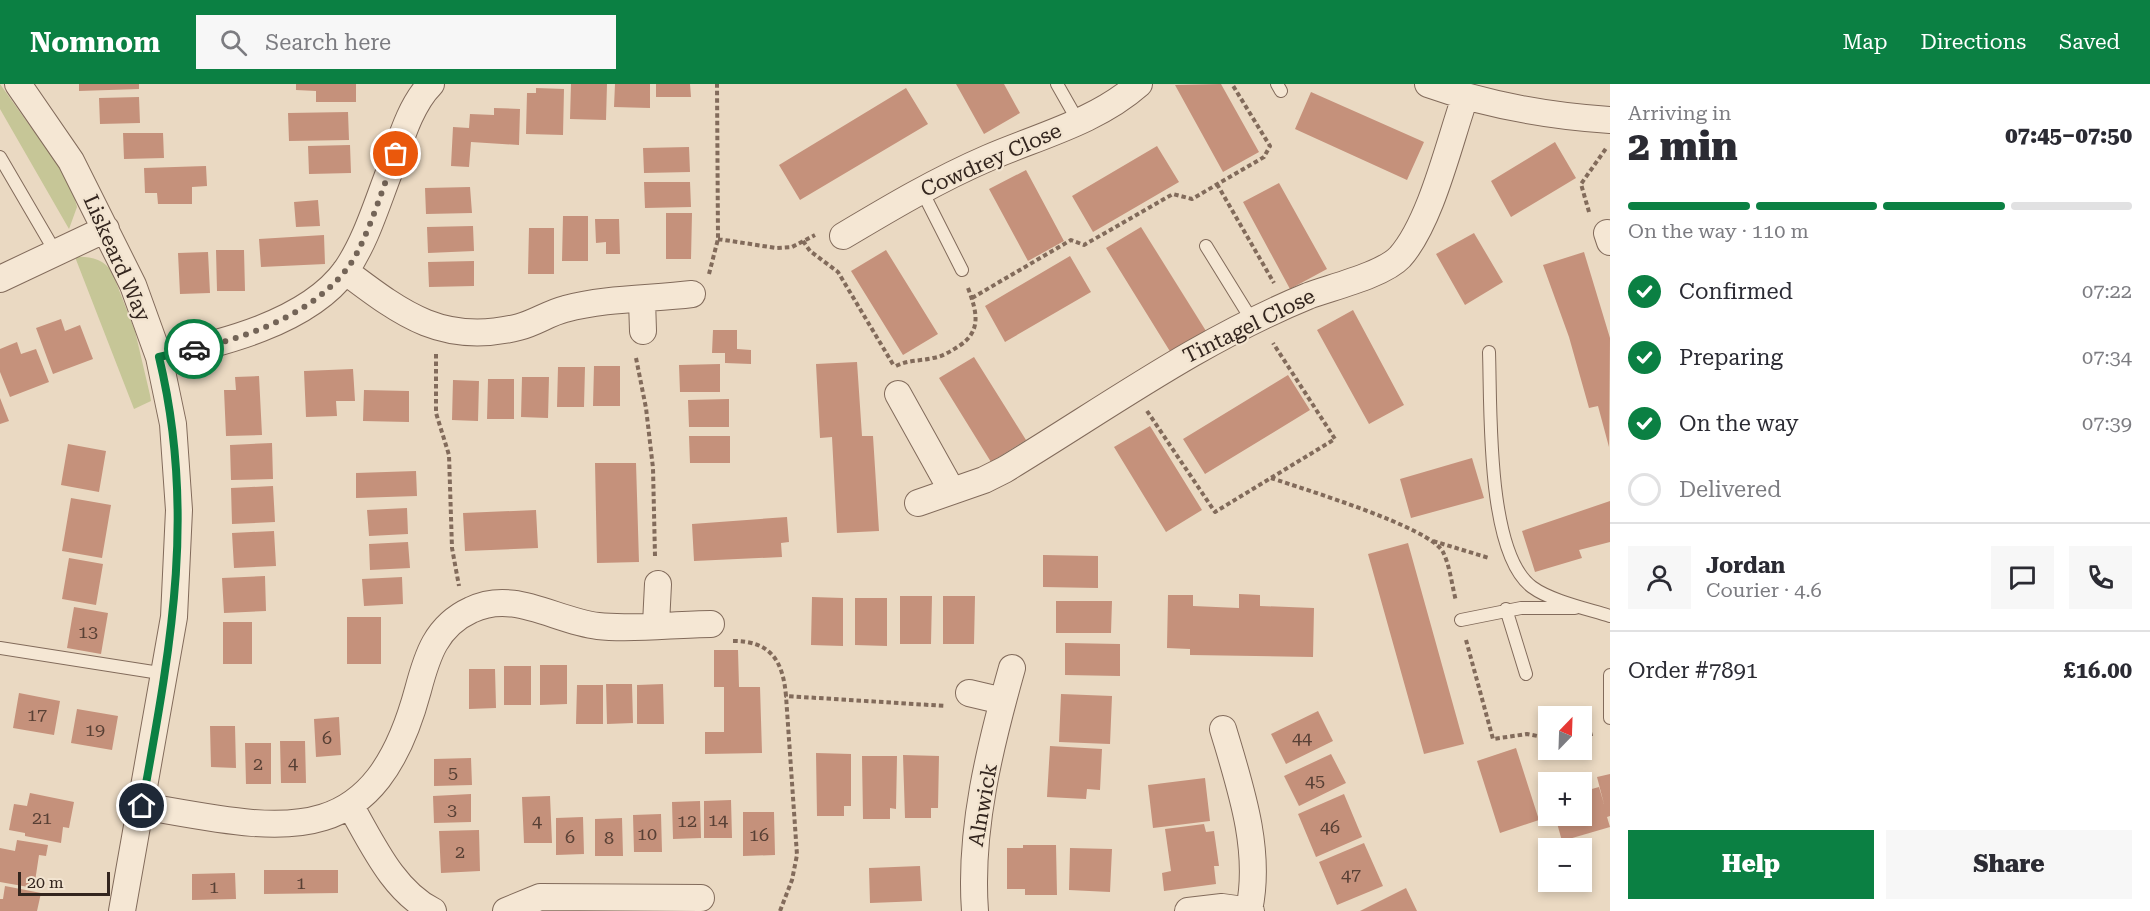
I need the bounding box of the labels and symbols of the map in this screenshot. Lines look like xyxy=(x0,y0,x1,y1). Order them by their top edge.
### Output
street label: Cowdrey Close xyxy=(917,118,1065,202)
pin xyxy=(370,128,421,179)
street label: Liskeard Way xyxy=(78,191,156,326)
street label: Tintagel Close xyxy=(1179,284,1319,368)
courier xyxy=(164,319,224,379)
house number: 13 xyxy=(78,621,98,642)
house number: 17 xyxy=(27,704,47,725)
north arrow xyxy=(1538,706,1592,760)
house number: 19 xyxy=(85,719,105,740)
house number: 6 xyxy=(322,727,332,748)
house number: 44 xyxy=(1292,727,1312,748)
house number: 4 xyxy=(288,752,298,773)
house number: 2 xyxy=(253,753,263,774)
house number: 5 xyxy=(448,762,458,783)
street label: Alnwick xyxy=(964,762,1002,848)
house number: 45 xyxy=(1305,770,1325,791)
pin xyxy=(116,780,167,831)
house number: 3 xyxy=(447,799,457,820)
house number: 21 xyxy=(32,807,52,828)
house number: 14 xyxy=(708,809,728,830)
house number: 4 xyxy=(532,810,542,831)
house number: 12 xyxy=(677,810,697,831)
house number: 46 xyxy=(1320,816,1340,837)
house number: 10 xyxy=(637,823,657,844)
house number: 16 xyxy=(749,824,769,845)
house number: 6 xyxy=(565,826,575,847)
house number: 8 xyxy=(604,827,614,848)
house number: 2 xyxy=(455,841,465,862)
house number: 47 xyxy=(1341,864,1361,885)
scale bar xyxy=(18,869,110,896)
house number: 1 xyxy=(296,872,306,893)
house number: 1 xyxy=(209,876,219,897)

